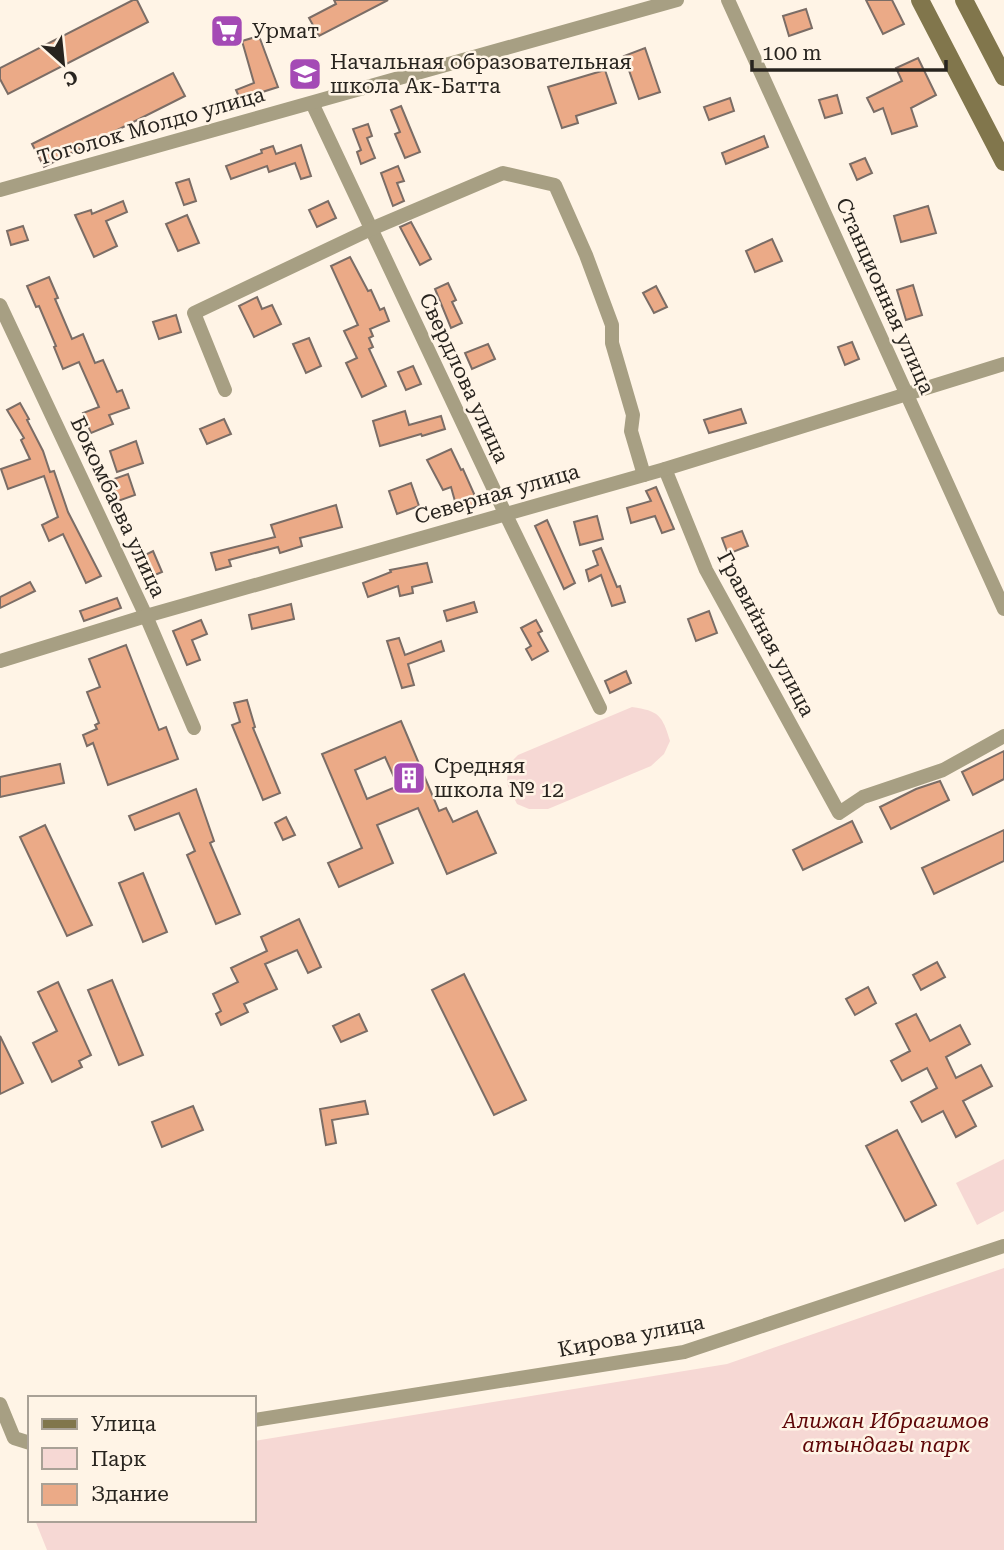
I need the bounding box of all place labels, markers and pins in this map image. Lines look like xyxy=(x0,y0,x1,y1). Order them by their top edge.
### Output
supermarket icon: Урмат xyxy=(208,12,246,50)
place label: Урмат xyxy=(252,19,319,43)
place label: Начальная образовательная школа Ак-Батта xyxy=(330,50,632,98)
school or university icon: Начальная образовательная школа Ак-Батта xyxy=(286,55,324,93)
place label: Средняя школа № 12 xyxy=(434,754,564,802)
building icon: Средняя школа № 12 xyxy=(390,759,428,797)

